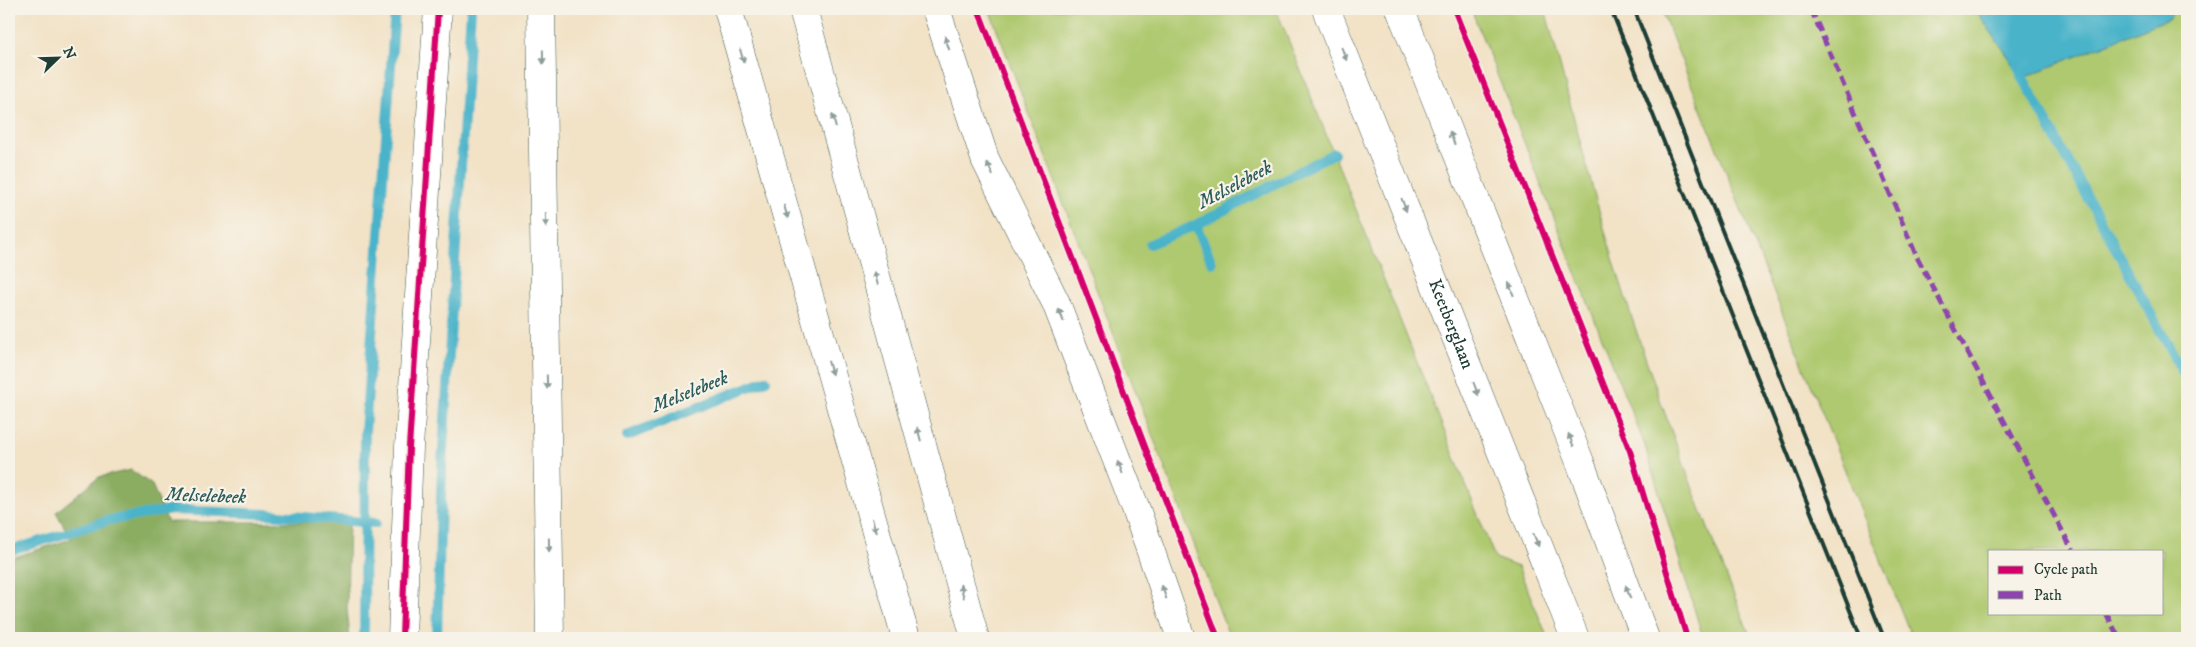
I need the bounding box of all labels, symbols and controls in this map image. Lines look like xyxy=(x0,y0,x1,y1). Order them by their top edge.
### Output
north arrow xyxy=(32,32,82,82)
one-way arrow xyxy=(943,36,950,51)
text: N xyxy=(59,45,80,63)
one-way arrow xyxy=(1340,47,1348,62)
one-way arrow xyxy=(738,48,746,63)
one-way arrow xyxy=(539,50,547,66)
one-way arrow xyxy=(829,113,837,128)
one-way arrow xyxy=(1447,131,1455,145)
water label: Melselebeek xyxy=(1192,156,1276,215)
one-way arrow xyxy=(986,162,994,176)
one-way arrow xyxy=(1400,198,1408,212)
one-way arrow xyxy=(782,205,790,220)
one-way arrow xyxy=(542,212,550,228)
one-way arrow xyxy=(872,270,880,285)
street label: Keetberglaan xyxy=(1423,276,1479,373)
one-way arrow xyxy=(1507,282,1515,296)
one-way arrow xyxy=(1057,307,1065,322)
one-way arrow xyxy=(826,361,834,376)
water label: Melselebeek xyxy=(646,366,732,418)
one-way arrow xyxy=(543,375,551,391)
one-way arrow xyxy=(1472,382,1480,397)
one-way arrow xyxy=(915,427,923,442)
one-way arrow xyxy=(1567,432,1575,447)
one-way arrow xyxy=(1115,459,1123,474)
water label: Melselebeek xyxy=(163,483,247,509)
one-way arrow xyxy=(870,517,878,532)
one-way arrow xyxy=(1532,533,1540,548)
one-way arrow xyxy=(545,537,553,553)
legend xyxy=(1988,550,2164,614)
text: Cycle path xyxy=(2034,560,2098,579)
one-way arrow xyxy=(957,584,965,599)
one-way arrow xyxy=(1160,585,1167,600)
one-way arrow xyxy=(1624,585,1631,600)
text: Path xyxy=(2034,586,2062,605)

